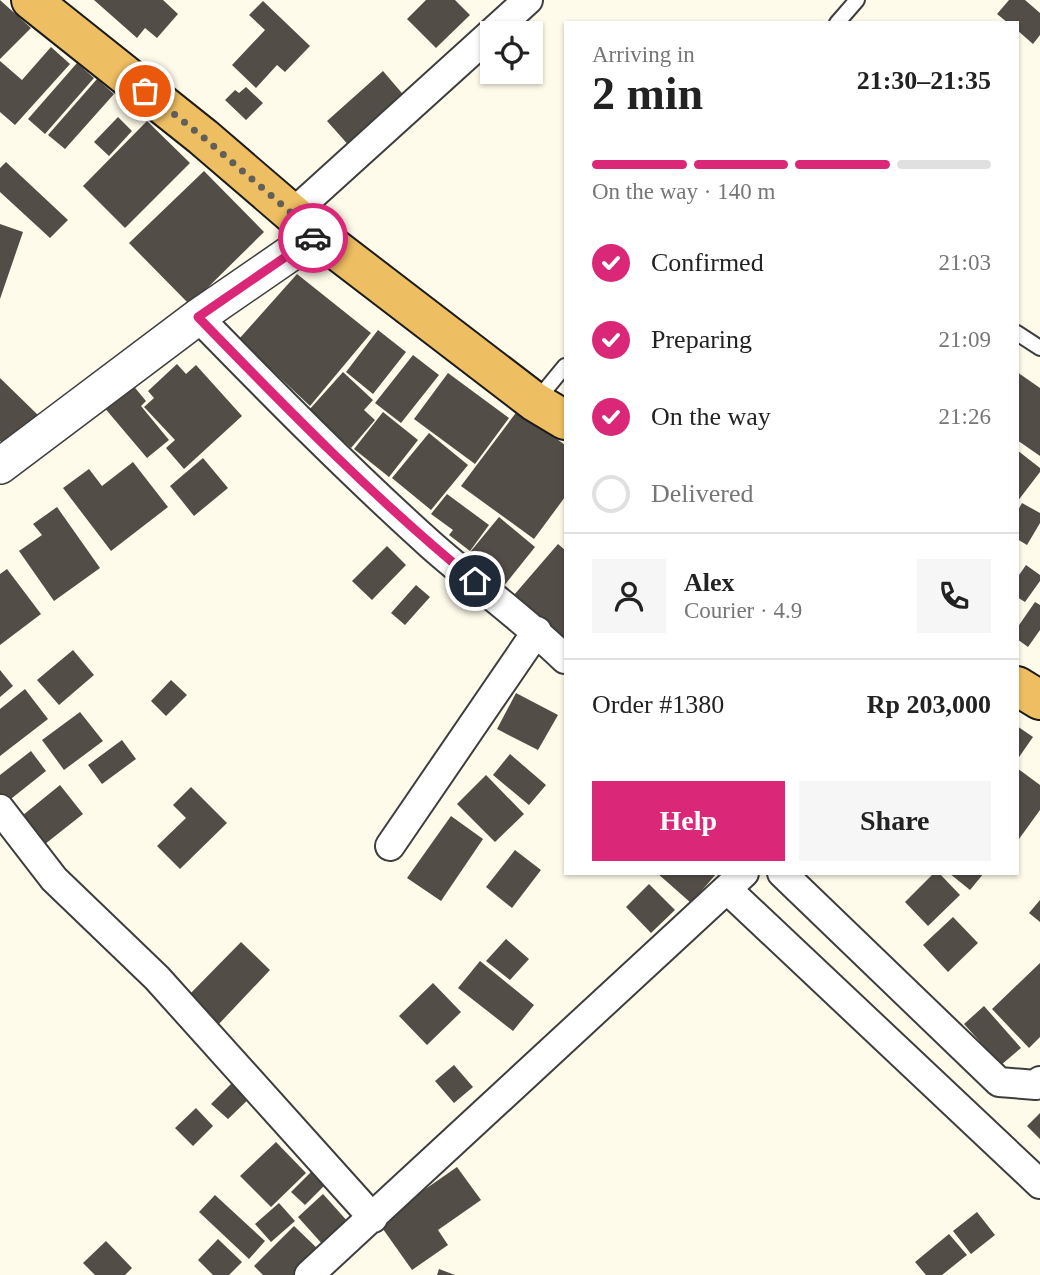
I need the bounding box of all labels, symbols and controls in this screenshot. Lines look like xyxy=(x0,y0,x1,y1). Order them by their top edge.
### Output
map controls xyxy=(480,21,543,84)
button: locate xyxy=(480,21,543,84)
text: Arriving in xyxy=(592,42,695,67)
pin xyxy=(115,61,175,121)
text: 21:30–21:35 xyxy=(857,66,991,95)
text: 2 min xyxy=(592,68,703,119)
icon: bag xyxy=(126,72,164,110)
text: On the way · 140 m xyxy=(592,179,775,204)
courier xyxy=(278,203,348,273)
icon: car xyxy=(294,219,332,257)
icon: check xyxy=(592,244,630,282)
text: Confirmed xyxy=(651,248,764,277)
text: 21:03 xyxy=(939,250,991,275)
icon: check xyxy=(592,321,630,359)
text: Preparing xyxy=(651,325,752,354)
text: 21:09 xyxy=(939,327,991,352)
icon: check xyxy=(592,398,630,436)
text: On the way xyxy=(651,402,771,431)
text: 21:26 xyxy=(939,404,991,429)
text: Delivered xyxy=(651,479,754,508)
pin xyxy=(445,551,505,611)
button: person xyxy=(592,559,666,633)
button: phone xyxy=(917,559,991,633)
icon: home xyxy=(456,562,494,600)
text: Alex xyxy=(684,568,735,597)
text: Courier · 4.9 xyxy=(684,598,802,623)
text: Order #1380 xyxy=(592,690,724,719)
text: Rp 203,000 xyxy=(867,690,991,719)
button: Help xyxy=(592,781,785,861)
button: Share xyxy=(799,781,991,861)

